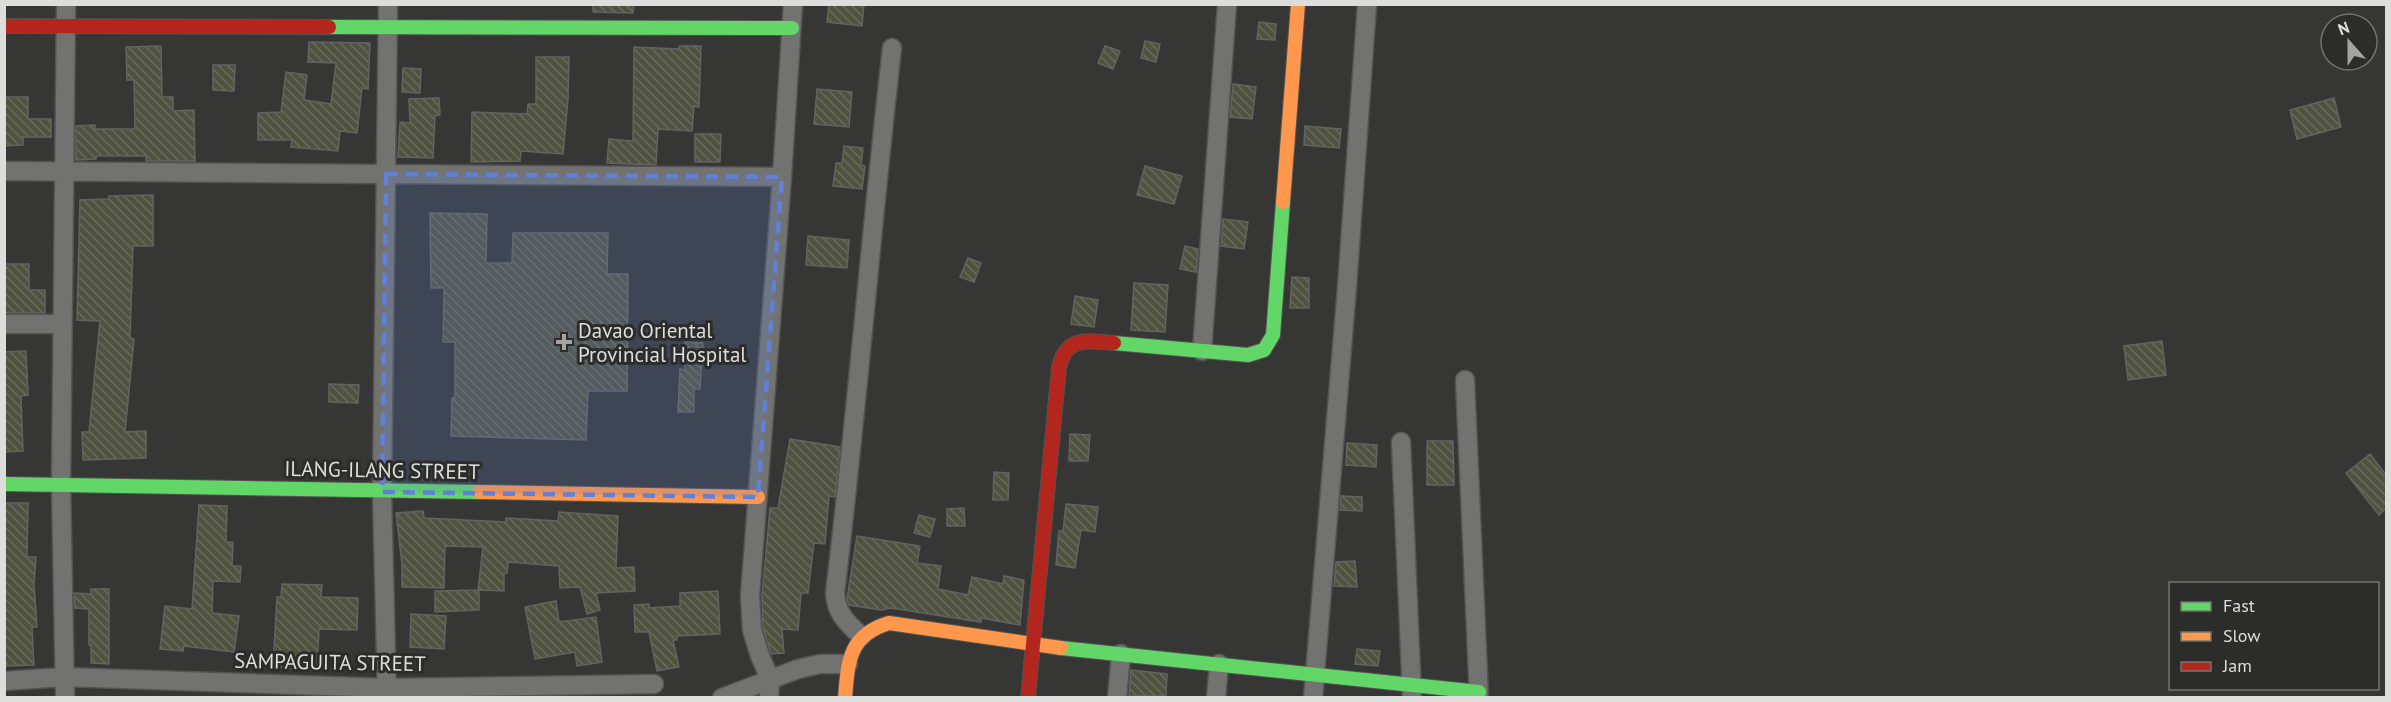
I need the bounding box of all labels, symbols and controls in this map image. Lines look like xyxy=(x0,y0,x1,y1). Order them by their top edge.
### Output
north arrow xyxy=(2319,12,2379,72)
text: N xyxy=(2335,17,2352,39)
place label: Davao Oriental Provincial Hospital xyxy=(578,317,747,368)
marker: Davao Oriental Provincial Hospital xyxy=(555,333,573,351)
street label: ILANG-ILANG STREET xyxy=(284,455,480,485)
legend xyxy=(2169,582,2379,690)
text: Fast xyxy=(2223,594,2255,617)
text: Slow xyxy=(2223,624,2261,647)
street label: SAMPAGUITA STREET xyxy=(234,647,426,677)
text: Jam xyxy=(2222,654,2252,677)

